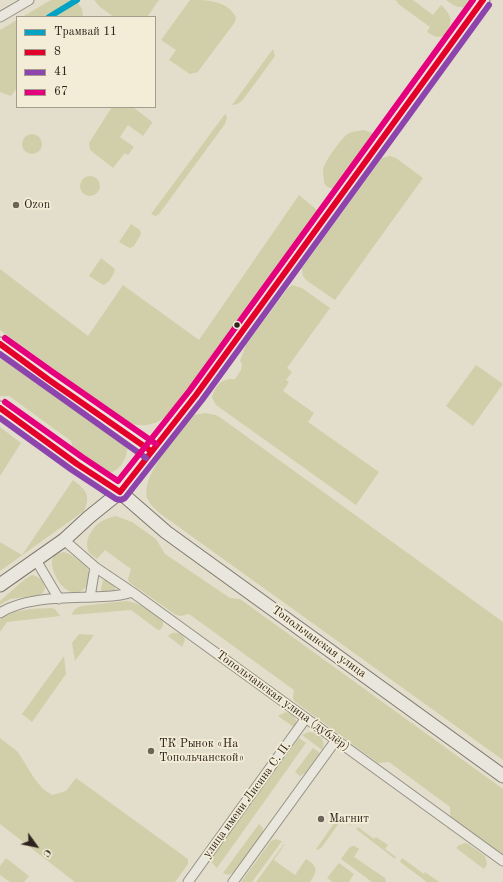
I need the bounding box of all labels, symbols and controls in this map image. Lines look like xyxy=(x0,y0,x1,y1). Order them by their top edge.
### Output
legend xyxy=(16,16,156,108)
text: Трамвай 11 xyxy=(54,26,117,38)
text: 8 xyxy=(54,46,61,58)
text: 41 xyxy=(54,66,68,78)
text: 67 xyxy=(54,86,68,98)
place label: Ozon xyxy=(24,198,50,212)
marker: Ozon xyxy=(11,200,21,210)
unlabelled marker xyxy=(232,320,242,330)
street label: Топольчанская улица xyxy=(269,603,369,681)
street label: Топольчанская улица (дублёр) xyxy=(213,648,353,754)
place label: ТК Рынок «На Топольчанской» xyxy=(159,737,244,765)
street label: улица имени Лисина С. П. xyxy=(200,739,294,861)
marker: ТК Рынок «На Топольчанской» xyxy=(146,746,156,756)
place label: Магнит xyxy=(329,812,369,826)
marker: Магнит xyxy=(316,814,326,824)
north arrow xyxy=(16,826,56,866)
text: С xyxy=(40,847,53,859)

